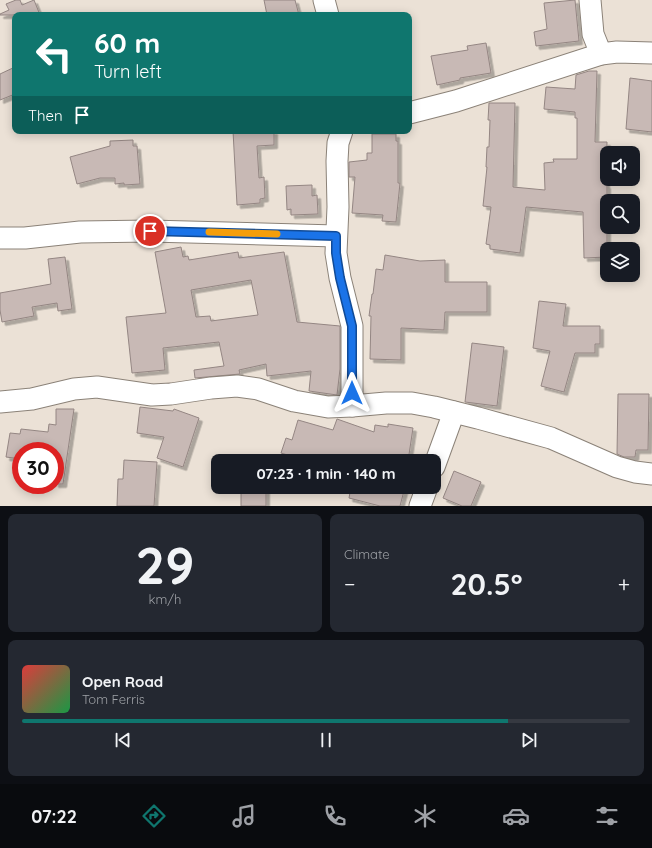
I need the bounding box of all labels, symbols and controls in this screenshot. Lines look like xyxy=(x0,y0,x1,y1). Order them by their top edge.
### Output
text: 60 m xyxy=(94,25,160,60)
icon: left xyxy=(28,28,80,80)
text: Turn left xyxy=(94,60,162,83)
icon: arrive xyxy=(71,104,93,126)
text: Then xyxy=(28,106,63,125)
map controls xyxy=(600,146,640,282)
button: sound xyxy=(600,146,640,186)
button: search xyxy=(600,194,640,234)
pin xyxy=(133,214,167,248)
icon: arrive xyxy=(139,220,161,242)
button: layers xyxy=(600,242,640,282)
position arrow xyxy=(331,372,373,414)
speed limit sign: 30 xyxy=(12,442,64,494)
text: 07:23 · 1 min · 140 m xyxy=(256,464,396,483)
text: 29 xyxy=(135,532,195,597)
text: Climate xyxy=(344,546,390,562)
text: 20.5° xyxy=(451,565,523,603)
text: − xyxy=(344,570,355,598)
text: + xyxy=(618,570,630,598)
text: km/h xyxy=(149,591,181,607)
text: Open Road xyxy=(82,672,163,691)
text: Tom Ferris xyxy=(82,691,145,707)
icon: previous xyxy=(112,729,134,751)
icon: pause xyxy=(315,729,337,751)
icon: next xyxy=(518,729,540,751)
icon: directions xyxy=(140,802,168,830)
icon: music xyxy=(230,802,258,830)
icon: phone xyxy=(321,802,349,830)
icon: climate xyxy=(411,802,439,830)
icon: car xyxy=(502,802,530,830)
icon: filters xyxy=(593,802,621,830)
text: 07:22 xyxy=(31,805,77,828)

